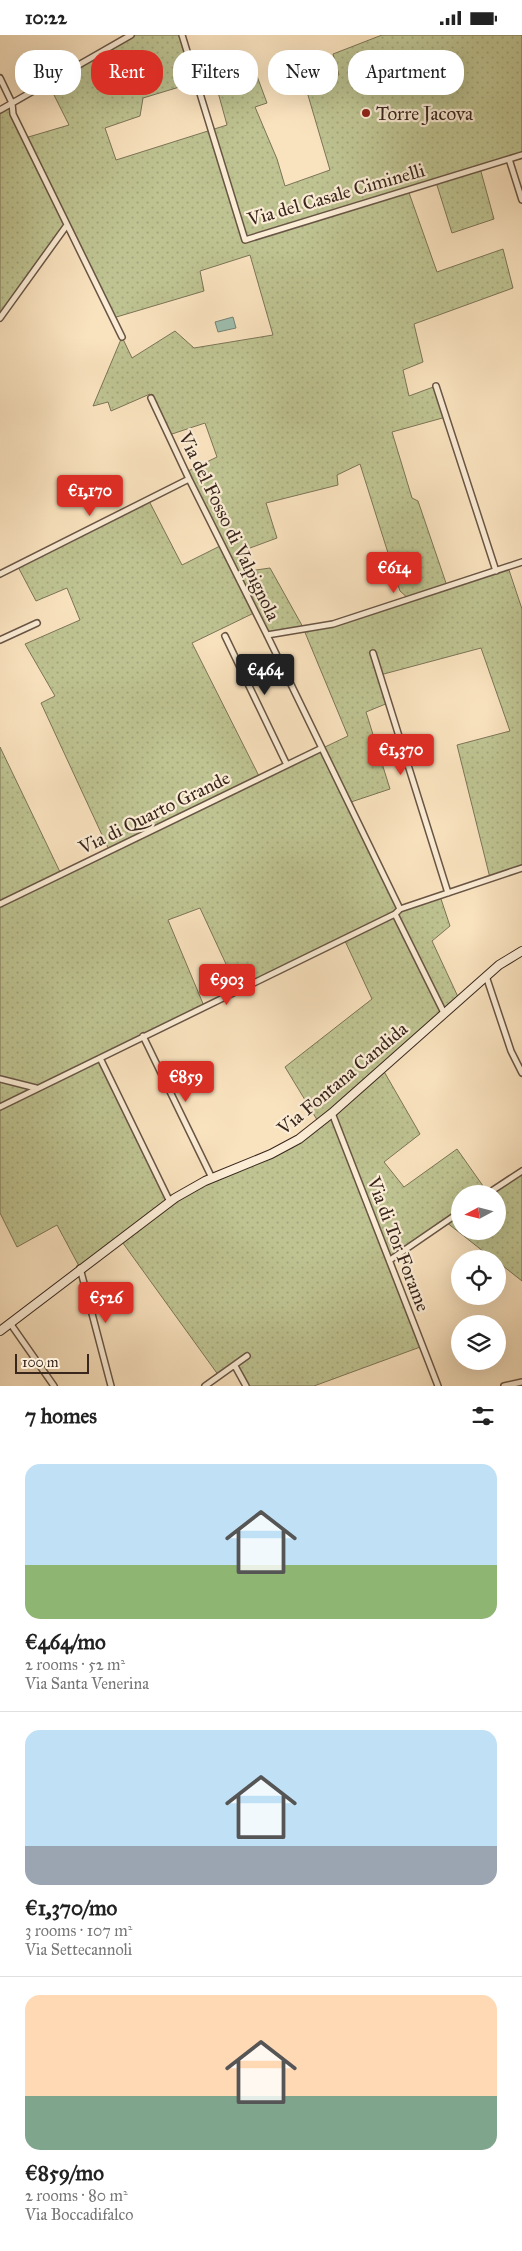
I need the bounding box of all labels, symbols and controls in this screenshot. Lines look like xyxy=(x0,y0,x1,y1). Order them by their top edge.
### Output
text: 10:22 xyxy=(25,6,67,29)
chip: Buy xyxy=(15,50,81,95)
chip: Rent xyxy=(91,50,163,95)
chip: Filters xyxy=(173,50,258,95)
chip: New xyxy=(268,50,338,95)
chip: Apartment xyxy=(348,50,464,95)
place label: Torre Jacova xyxy=(376,102,474,126)
marker: Torre Jacova xyxy=(360,107,372,119)
street label: Via del Casale Ciminelli xyxy=(244,158,427,231)
street label: Via del Fosso di Valpignola xyxy=(172,427,286,626)
pin: €1,170 xyxy=(49,475,131,517)
text: €1,170 xyxy=(68,481,112,500)
pin: €614 xyxy=(364,551,424,594)
text: €614 xyxy=(377,558,411,577)
pin: €464 xyxy=(235,653,295,696)
text: €464 xyxy=(247,660,283,679)
pin: €1,370 xyxy=(360,733,442,776)
text: €1,370 xyxy=(379,740,423,759)
street label: Via di Quarto Grande xyxy=(74,766,234,859)
pin: €903 xyxy=(197,963,257,1006)
text: €903 xyxy=(210,970,244,989)
street label: Via Fontana Candida xyxy=(272,1017,413,1140)
pin: €859 xyxy=(156,1061,216,1103)
text: €859 xyxy=(169,1067,203,1086)
street label: Via di Tor Forame xyxy=(362,1173,435,1315)
north arrow xyxy=(451,1185,506,1240)
map controls xyxy=(451,1185,506,1370)
button: locate xyxy=(451,1250,506,1305)
pin: €526 xyxy=(76,1281,136,1324)
text: €526 xyxy=(89,1288,123,1307)
button: layers xyxy=(451,1315,506,1370)
scale bar xyxy=(15,1351,89,1374)
text: 100 m xyxy=(22,1354,59,1371)
icon: filters xyxy=(469,1402,497,1430)
text: 7 homes xyxy=(25,1403,97,1429)
icon: home xyxy=(216,1497,306,1587)
text: €464/mo xyxy=(25,1629,106,1655)
text: 2 rooms · 52 m² xyxy=(25,1655,125,1674)
text: Via Santa Venerina xyxy=(25,1674,149,1693)
icon: home xyxy=(216,1762,306,1852)
text: €1,370/mo xyxy=(25,1895,117,1921)
text: 3 rooms · 107 m² xyxy=(25,1921,132,1940)
text: Via Settecannoli xyxy=(25,1940,132,1959)
icon: home xyxy=(216,2027,306,2117)
text: €859/mo xyxy=(25,2160,104,2186)
text: 2 rooms · 80 m² xyxy=(25,2186,128,2205)
text: Via Boccadifalco xyxy=(25,2205,134,2224)

